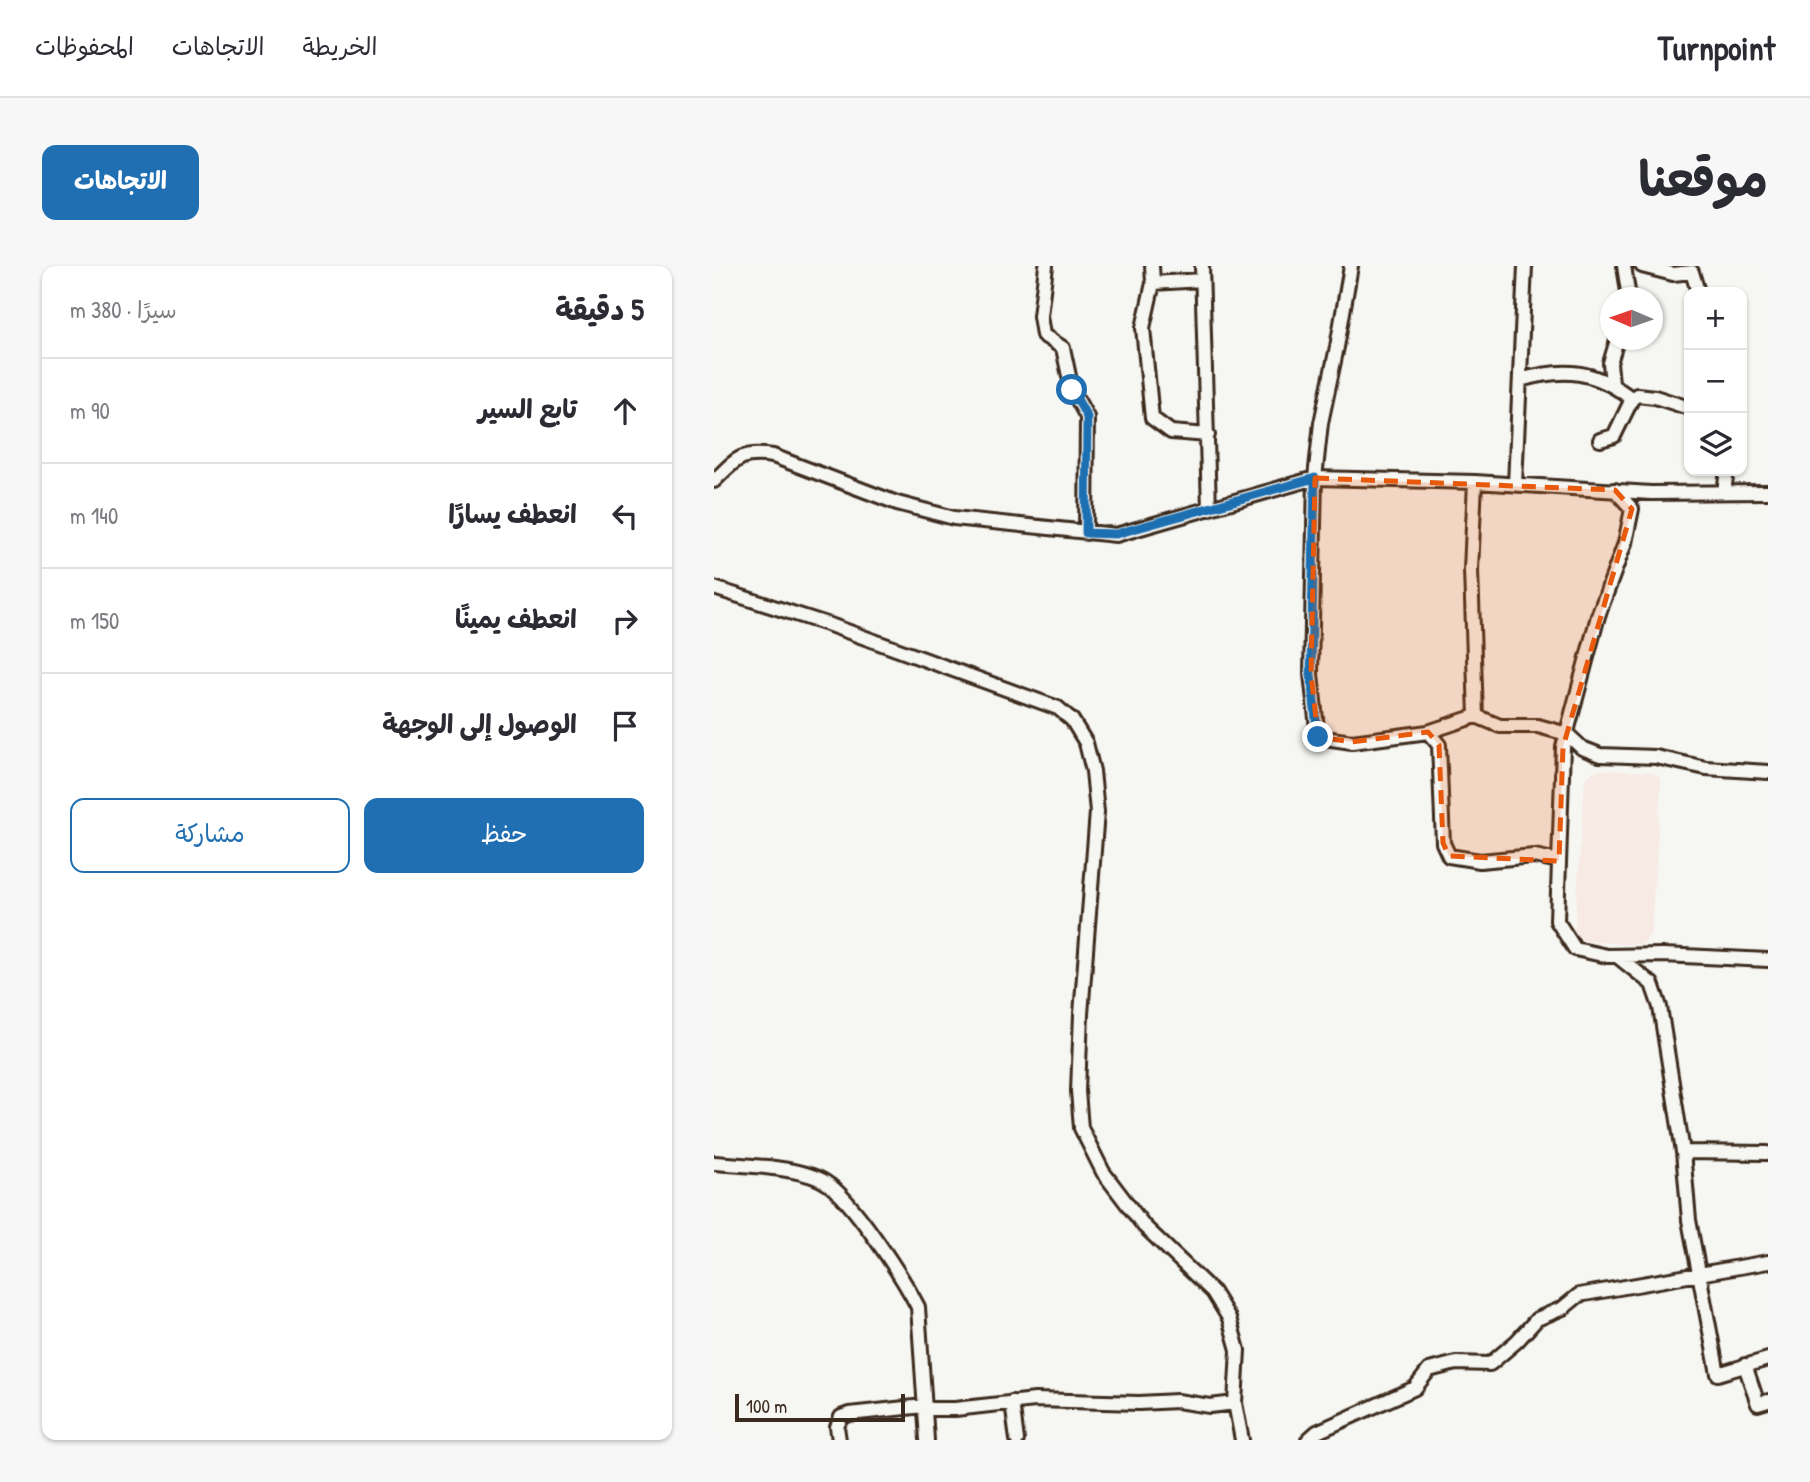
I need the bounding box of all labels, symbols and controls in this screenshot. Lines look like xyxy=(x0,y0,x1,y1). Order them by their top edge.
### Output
text: Turnpoint xyxy=(1658,26,1775,70)
text: المحفوظات xyxy=(35,30,134,62)
text: الاتجاهات xyxy=(172,30,265,62)
text: الخريطة xyxy=(303,30,377,62)
button: الاتجاهات xyxy=(42,145,199,220)
text: موقعنا xyxy=(1638,145,1768,211)
north arrow xyxy=(1600,287,1663,350)
map controls xyxy=(1684,287,1747,476)
button: + xyxy=(1684,287,1747,350)
text: 5 دقيقة xyxy=(555,289,644,329)
text: سيرًا · 380 m xyxy=(70,294,177,325)
button: − xyxy=(1684,350,1747,413)
route start xyxy=(1056,374,1087,405)
text: تابع السير xyxy=(478,391,577,426)
icon: ahead xyxy=(606,392,644,430)
text: 90 m xyxy=(70,395,110,426)
button: layers xyxy=(1684,413,1747,476)
text: انعطف يسارًا xyxy=(448,496,577,531)
icon: left xyxy=(606,497,644,535)
text: 140 m xyxy=(70,500,118,531)
text: انعطف يمينًا xyxy=(455,601,577,636)
icon: right xyxy=(606,602,644,640)
text: 150 m xyxy=(70,605,119,636)
text: الوصول إلى الوجهة xyxy=(382,706,577,741)
icon: arrive xyxy=(606,707,644,745)
route end xyxy=(1302,721,1333,752)
button: مشاركة xyxy=(70,798,350,873)
button: حفظ xyxy=(364,798,644,873)
scale bar xyxy=(735,1391,905,1423)
text: 100 m xyxy=(746,1393,787,1419)

